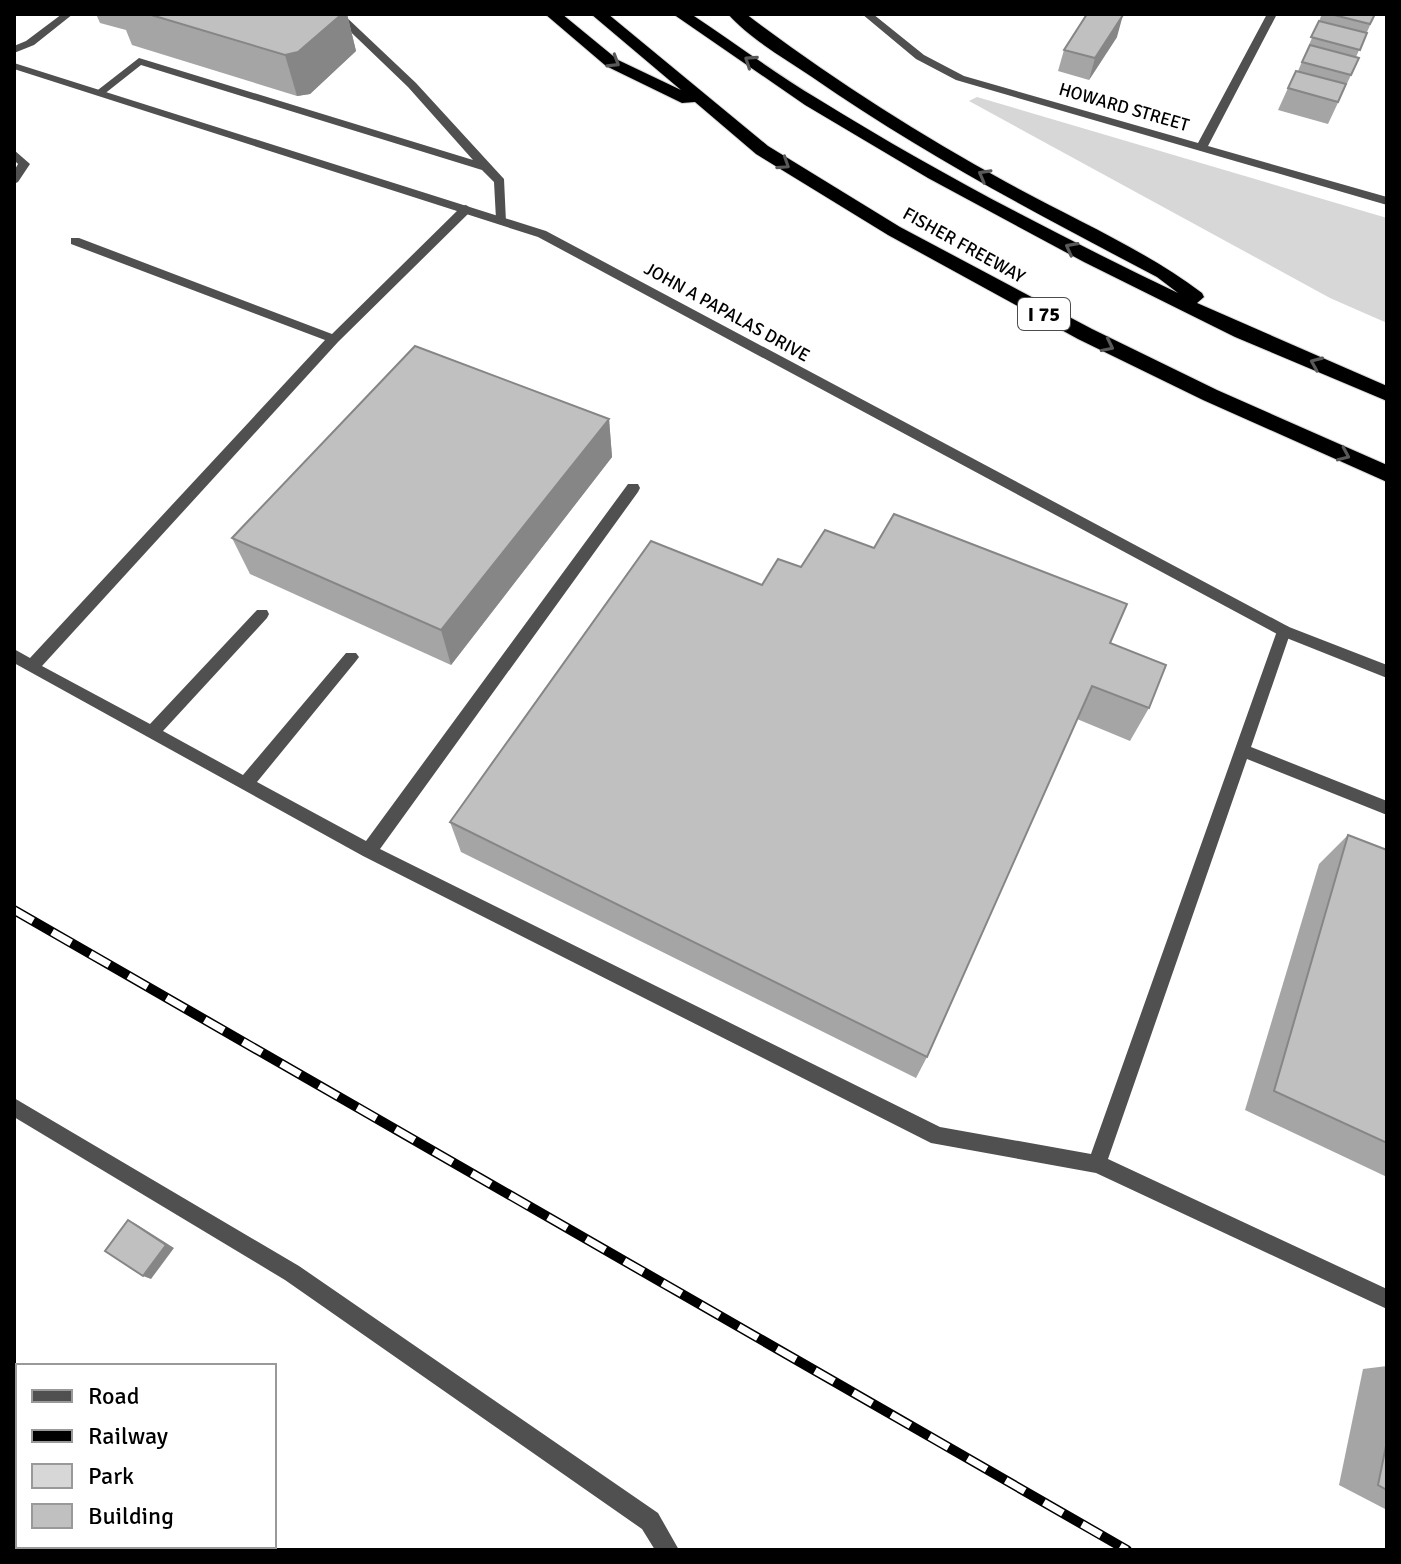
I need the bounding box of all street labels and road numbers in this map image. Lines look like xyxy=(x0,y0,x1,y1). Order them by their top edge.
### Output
street label: HOWARD STREET xyxy=(1056,78,1192,136)
street label: FISHER FREEWAY xyxy=(899,202,1029,288)
street label: JOHN A PAPALAS DRIVE xyxy=(640,257,814,367)
road number: I 75 xyxy=(1018,298,1070,330)

